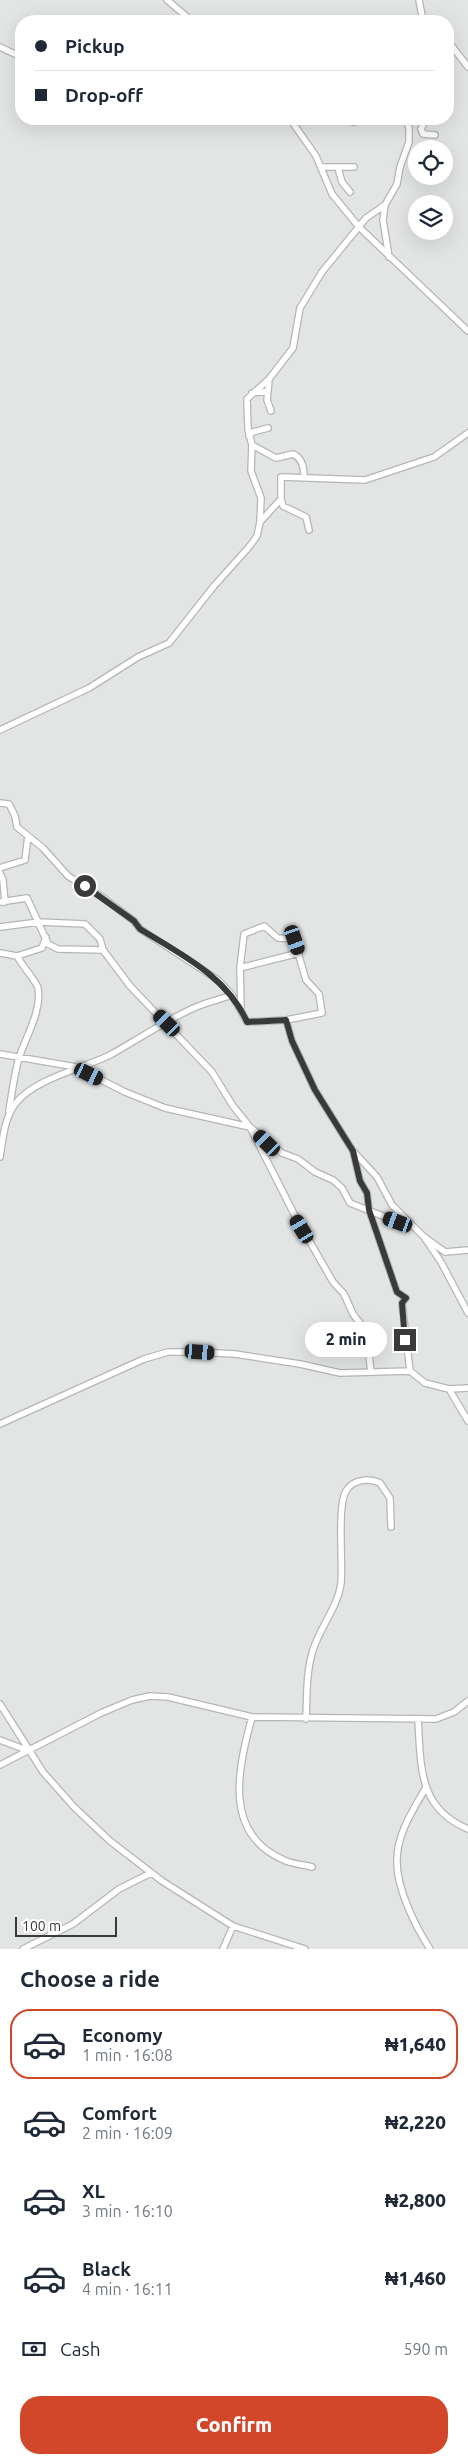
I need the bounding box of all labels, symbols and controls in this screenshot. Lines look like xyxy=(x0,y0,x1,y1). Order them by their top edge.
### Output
text: Pickup xyxy=(65,35,125,57)
text: Drop-off xyxy=(65,84,143,106)
map controls xyxy=(408,140,453,240)
button: locate xyxy=(408,140,453,185)
button: layers xyxy=(408,195,453,240)
route start xyxy=(74,875,96,897)
car xyxy=(283,923,306,957)
car xyxy=(151,1007,182,1039)
car xyxy=(72,1061,105,1087)
car xyxy=(250,1127,283,1159)
car xyxy=(381,1210,414,1234)
car xyxy=(287,1212,316,1246)
callout: 2 min xyxy=(305,1322,388,1358)
route end xyxy=(394,1329,416,1351)
text: 2 min xyxy=(326,1330,366,1348)
car xyxy=(184,1343,215,1361)
scale bar xyxy=(15,1914,118,1937)
text: 100 m xyxy=(22,1918,61,1934)
text: Choose a ride xyxy=(20,1966,160,1991)
icon: car xyxy=(22,2022,67,2067)
text: Economy xyxy=(82,2024,163,2046)
text: ₦1,640 xyxy=(385,2033,446,2055)
text: 1 min · 16:08 xyxy=(82,2046,173,2064)
icon: car xyxy=(22,2100,67,2145)
text: Comfort xyxy=(82,2102,157,2124)
text: ₦2,220 xyxy=(385,2111,446,2133)
text: 2 min · 16:09 xyxy=(82,2124,173,2142)
icon: car xyxy=(22,2178,67,2223)
text: XL xyxy=(82,2180,105,2202)
text: ₦2,800 xyxy=(385,2189,446,2211)
text: 3 min · 16:10 xyxy=(82,2202,173,2220)
icon: car xyxy=(22,2256,67,2301)
text: Black xyxy=(82,2258,131,2280)
text: ₦1,460 xyxy=(385,2267,446,2289)
text: 4 min · 16:11 xyxy=(82,2280,173,2298)
icon: cash xyxy=(20,2335,48,2363)
text: Cash xyxy=(60,2338,101,2360)
text: 590 m xyxy=(403,2340,448,2358)
button: Confirm xyxy=(20,2396,448,2454)

